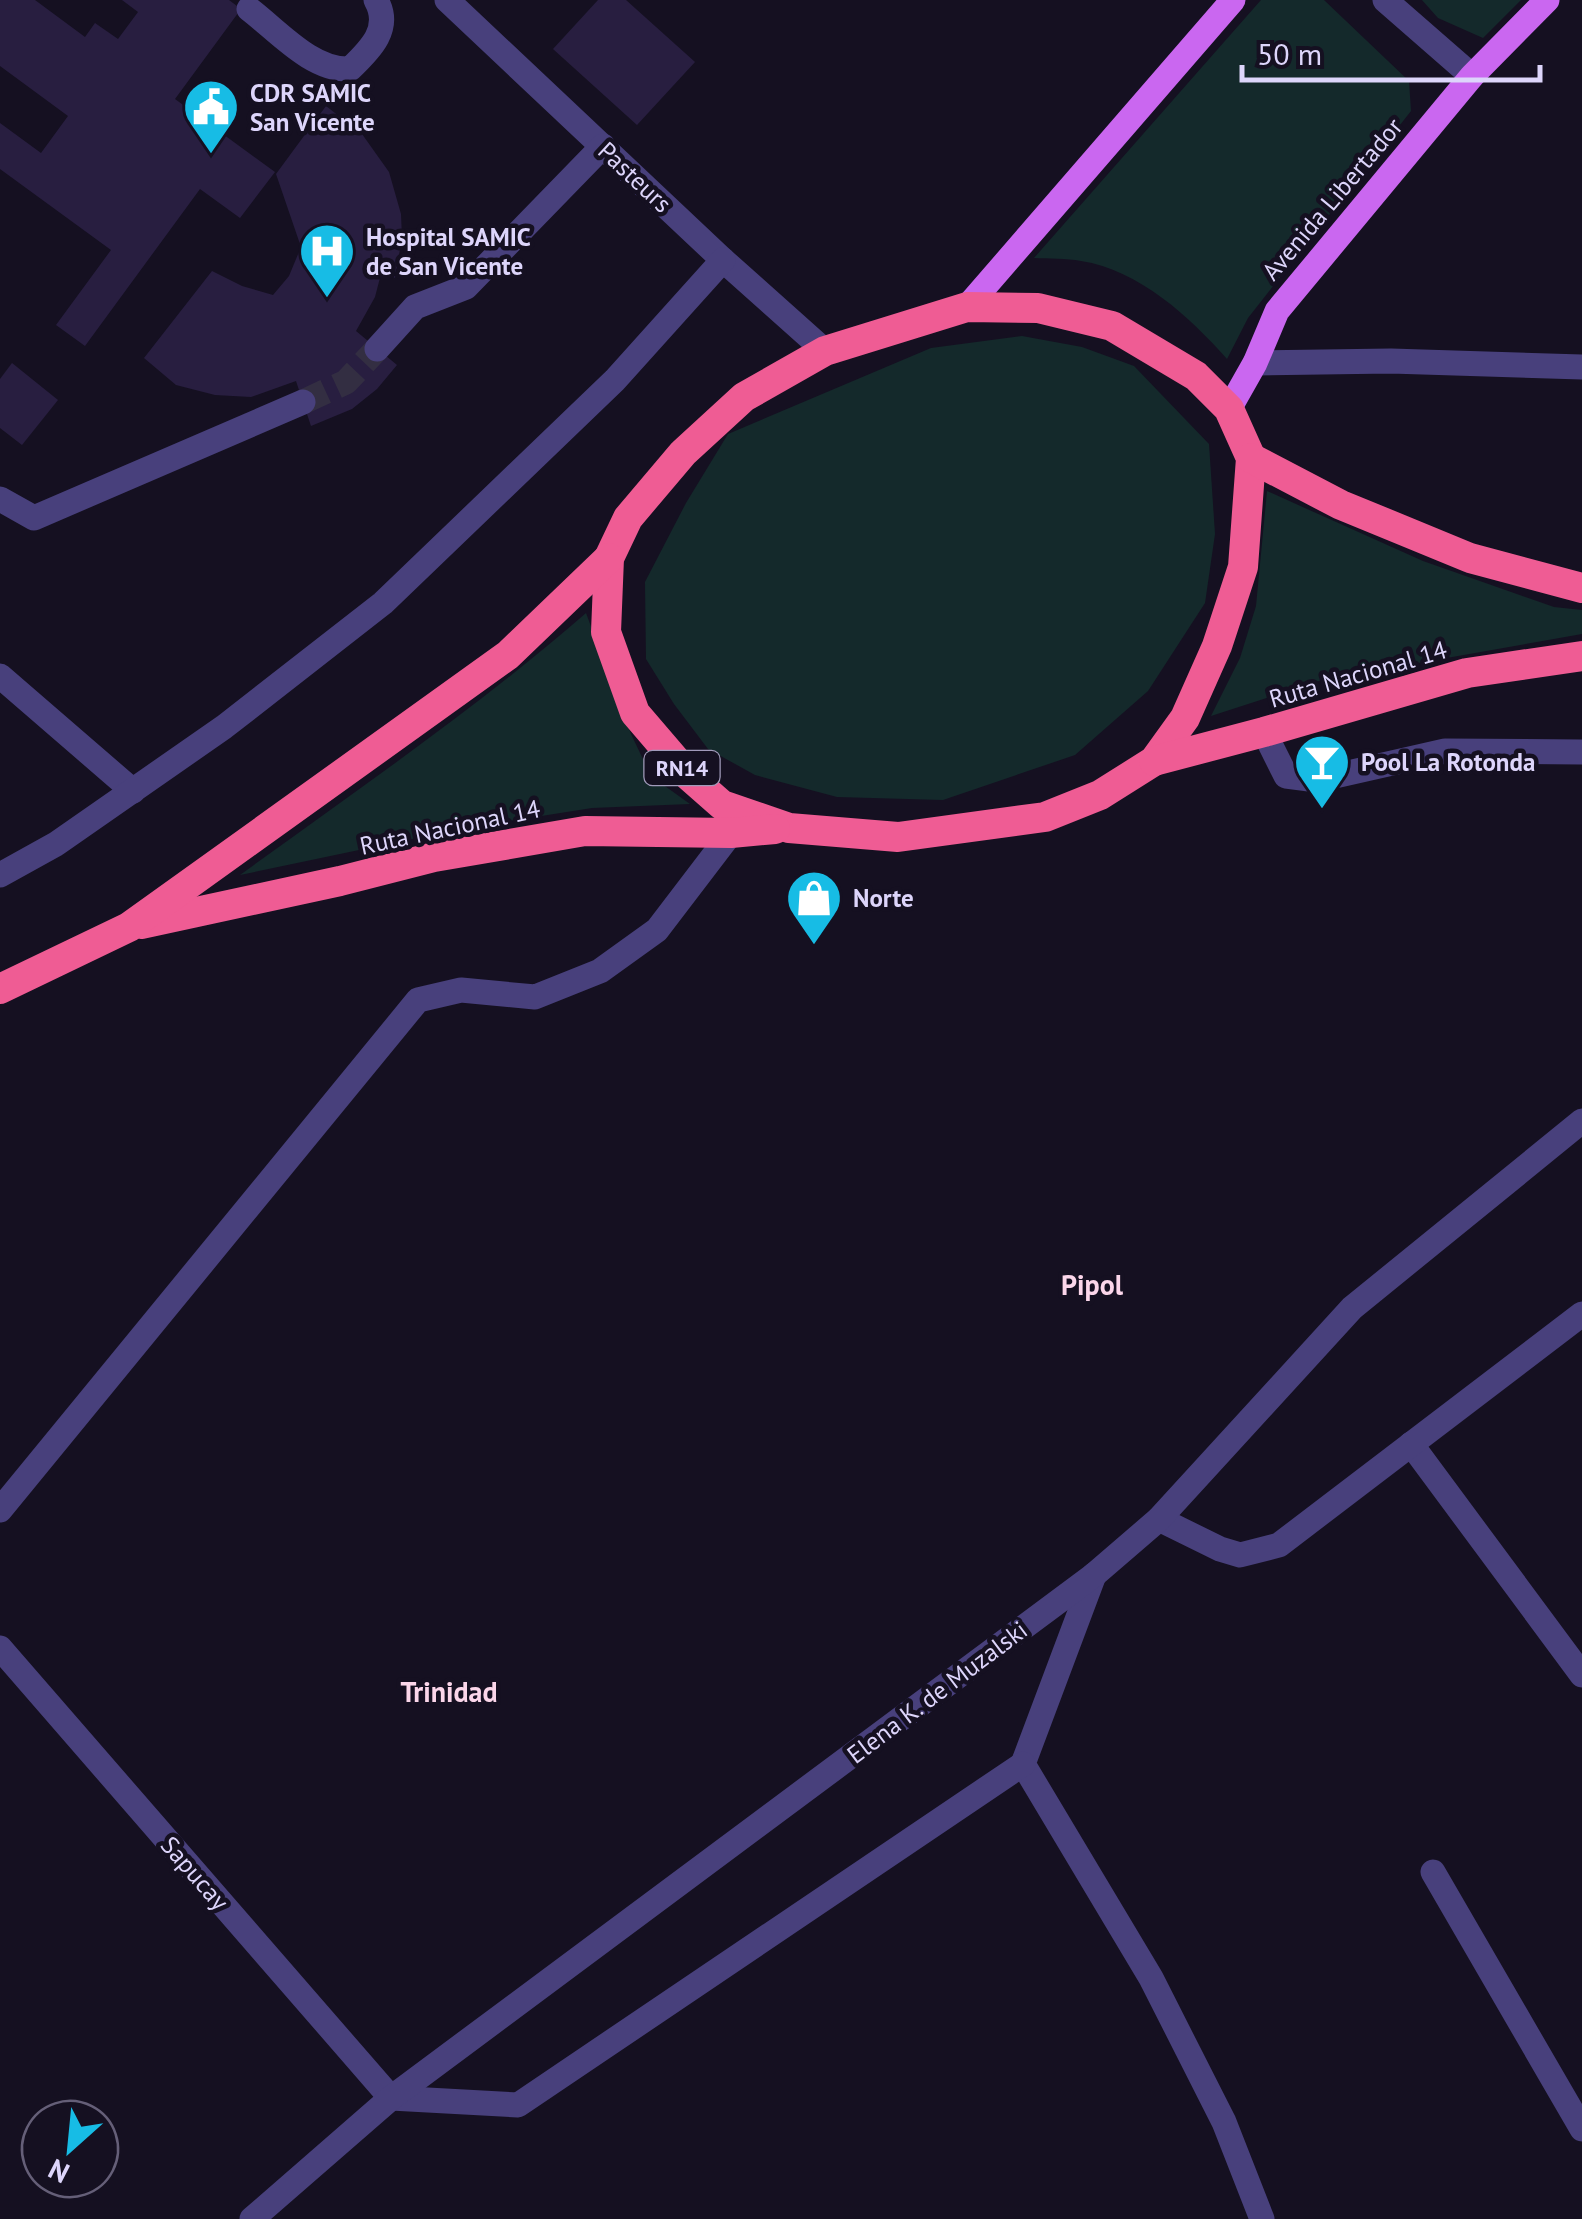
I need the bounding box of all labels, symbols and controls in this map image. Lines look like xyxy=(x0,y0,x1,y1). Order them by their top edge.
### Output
scale bar xyxy=(1242,20,1540,82)
text: 50 m xyxy=(1257,34,1322,73)
public building icon: CDR SAMIC San Vicente xyxy=(181,77,241,156)
place label: CDR SAMIC San Vicente xyxy=(250,77,375,138)
street label: Avenida Libertador xyxy=(1255,111,1410,287)
street label: Pasteurs xyxy=(591,135,679,219)
hospital icon: Hospital SAMIC de San Vicente xyxy=(297,221,357,300)
place label: Hospital SAMIC de San Vicente xyxy=(366,221,531,282)
street label: Ruta Nacional 14 xyxy=(1265,633,1451,715)
bar icon: Pool La Rotonda xyxy=(1292,732,1352,811)
place label: Pool La Rotonda xyxy=(1361,746,1535,778)
road number: RN14 xyxy=(644,751,720,785)
street label: Ruta Nacional 14 xyxy=(357,792,543,862)
shop icon: Norte xyxy=(784,868,844,947)
place label: Norte xyxy=(853,882,914,914)
district label: Pipol xyxy=(1061,1266,1124,1303)
street label: Elena K. de Muzalski xyxy=(840,1614,1034,1770)
district label: Trinidad xyxy=(400,1673,498,1710)
street label: Sapucay xyxy=(154,1829,236,1917)
north arrow xyxy=(20,2099,120,2199)
text: N xyxy=(42,2151,75,2192)

